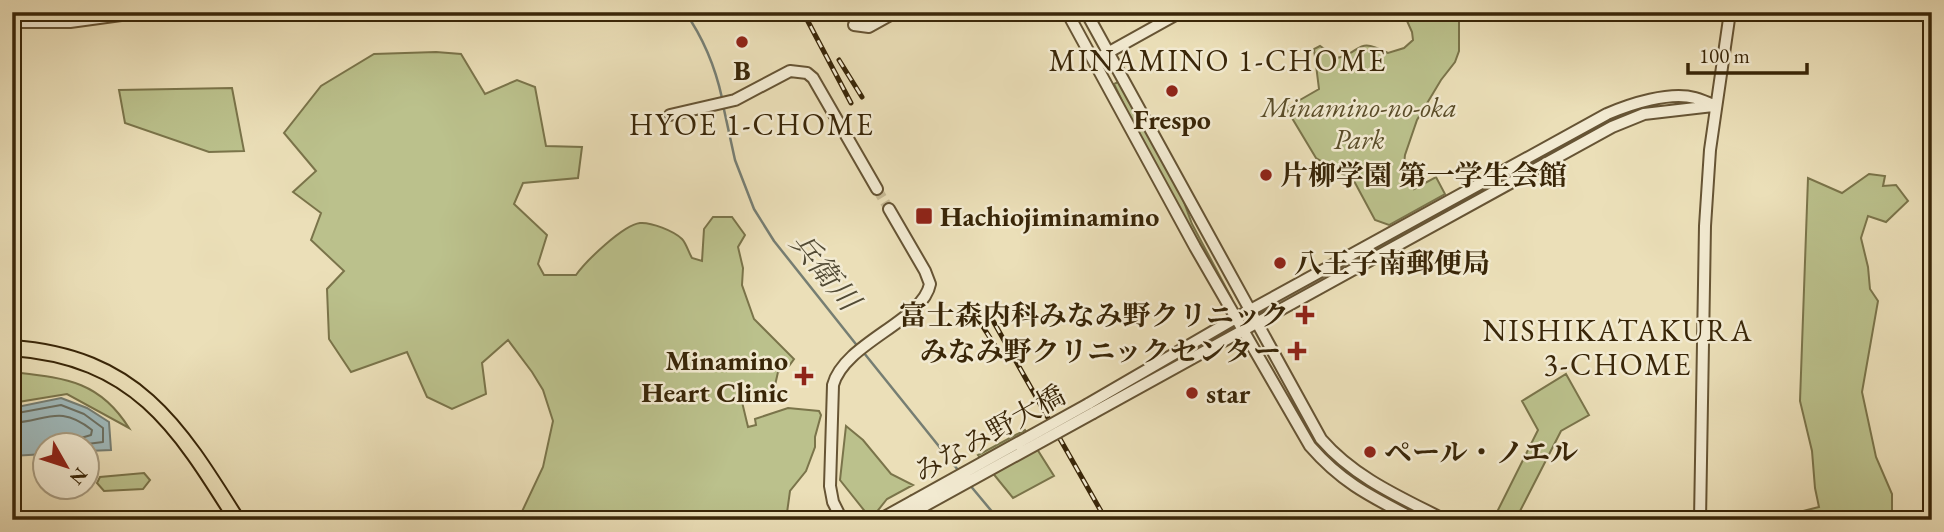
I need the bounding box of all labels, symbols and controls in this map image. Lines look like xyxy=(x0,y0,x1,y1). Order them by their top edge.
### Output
scale bar xyxy=(1688,32,1808,76)
marker: B xyxy=(734,34,750,50)
district label: MINAMINO 1-CHOME xyxy=(1049,41,1387,80)
text: 100 m xyxy=(1699,42,1750,69)
place label: B xyxy=(733,52,751,88)
marker: Frespo xyxy=(1164,83,1180,99)
park label: Minamino-no-oka Park xyxy=(1259,89,1457,157)
place label: Frespo xyxy=(1133,101,1211,137)
district label: HYOE 1-CHOME xyxy=(629,105,875,144)
place label: 片柳学園 第一学生会館 xyxy=(1280,157,1567,193)
marker: 片柳学園 第一学生会館 xyxy=(1258,167,1274,183)
place label: Hachiojiminamino xyxy=(940,198,1159,234)
marker: Hachiojiminamino xyxy=(914,206,934,226)
water label: 兵衛川 xyxy=(782,224,870,321)
place label: 八王子南郵便局 xyxy=(1294,245,1490,281)
marker: 八王子南郵便局 xyxy=(1272,255,1288,271)
place label: 富士森内科みなみ野クリニック xyxy=(899,297,1289,333)
marker: 富士森内科みなみ野クリニック xyxy=(1295,305,1315,325)
district label: NISHIKATAKURA 3-CHOME xyxy=(1483,311,1753,384)
place label: みなみ野クリニックセンター xyxy=(920,333,1281,369)
marker: みなみ野クリニックセンター xyxy=(1287,341,1307,361)
place label: Minamino Heart Clinic xyxy=(641,342,788,410)
marker: Minamino Heart Clinic xyxy=(794,366,814,386)
place label: star xyxy=(1206,375,1251,411)
street label: みなみ野大橋 xyxy=(907,377,1071,489)
marker: star xyxy=(1184,385,1200,401)
north arrow xyxy=(32,430,102,500)
place label: ペール・ノエル xyxy=(1384,434,1578,470)
marker: ペール・ノエル xyxy=(1362,444,1378,460)
text: N xyxy=(64,463,93,491)

